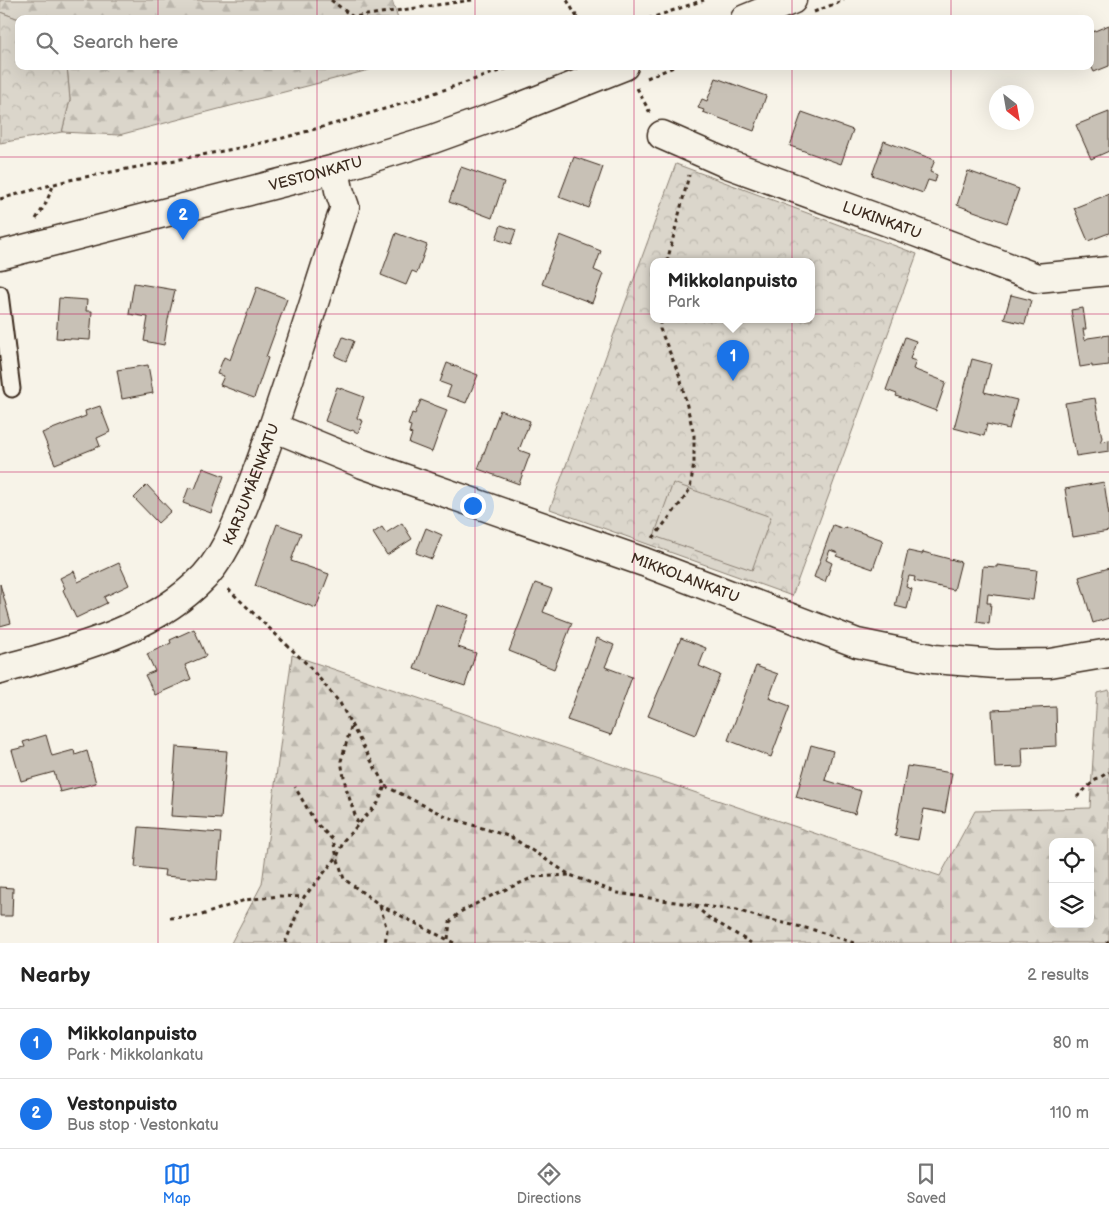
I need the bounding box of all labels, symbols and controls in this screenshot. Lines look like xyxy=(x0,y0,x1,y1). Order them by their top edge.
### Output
search box xyxy=(15,15,1094,70)
icon: search xyxy=(33,29,61,57)
text: Search here xyxy=(73,31,178,54)
north arrow xyxy=(989,85,1034,130)
street label: VESTONKATU xyxy=(267,152,365,195)
street label: LUKINKATU xyxy=(840,197,924,243)
pin: 2 xyxy=(167,199,199,240)
popup xyxy=(650,258,815,323)
text: Mikkolanpuisto xyxy=(667,270,798,293)
text: Park xyxy=(667,293,700,312)
pin: 1 xyxy=(717,340,749,381)
street label: KARJUMÄENKATU xyxy=(219,421,283,548)
your location xyxy=(460,493,486,519)
street label: MIKKOLANKATU xyxy=(628,549,742,607)
map controls xyxy=(1049,838,1094,928)
button: locate xyxy=(1049,838,1094,883)
button: layers xyxy=(1049,883,1094,928)
text: Nearby xyxy=(20,963,90,988)
text: 2 results xyxy=(1027,966,1089,985)
text: Mikkolanpuisto xyxy=(67,1023,197,1046)
text: 1 xyxy=(33,1034,39,1053)
text: 80 m xyxy=(1053,1034,1089,1053)
text: Park · Mikkolankatu xyxy=(67,1046,203,1065)
text: Vestonpuisto xyxy=(67,1093,177,1116)
text: 2 xyxy=(31,1104,41,1123)
text: 110 m xyxy=(1050,1104,1089,1123)
text: Bus stop · Vestonkatu xyxy=(67,1116,219,1135)
tab: Map xyxy=(163,1160,191,1207)
tab: Directions xyxy=(517,1160,581,1207)
tab: Saved xyxy=(907,1160,946,1207)

